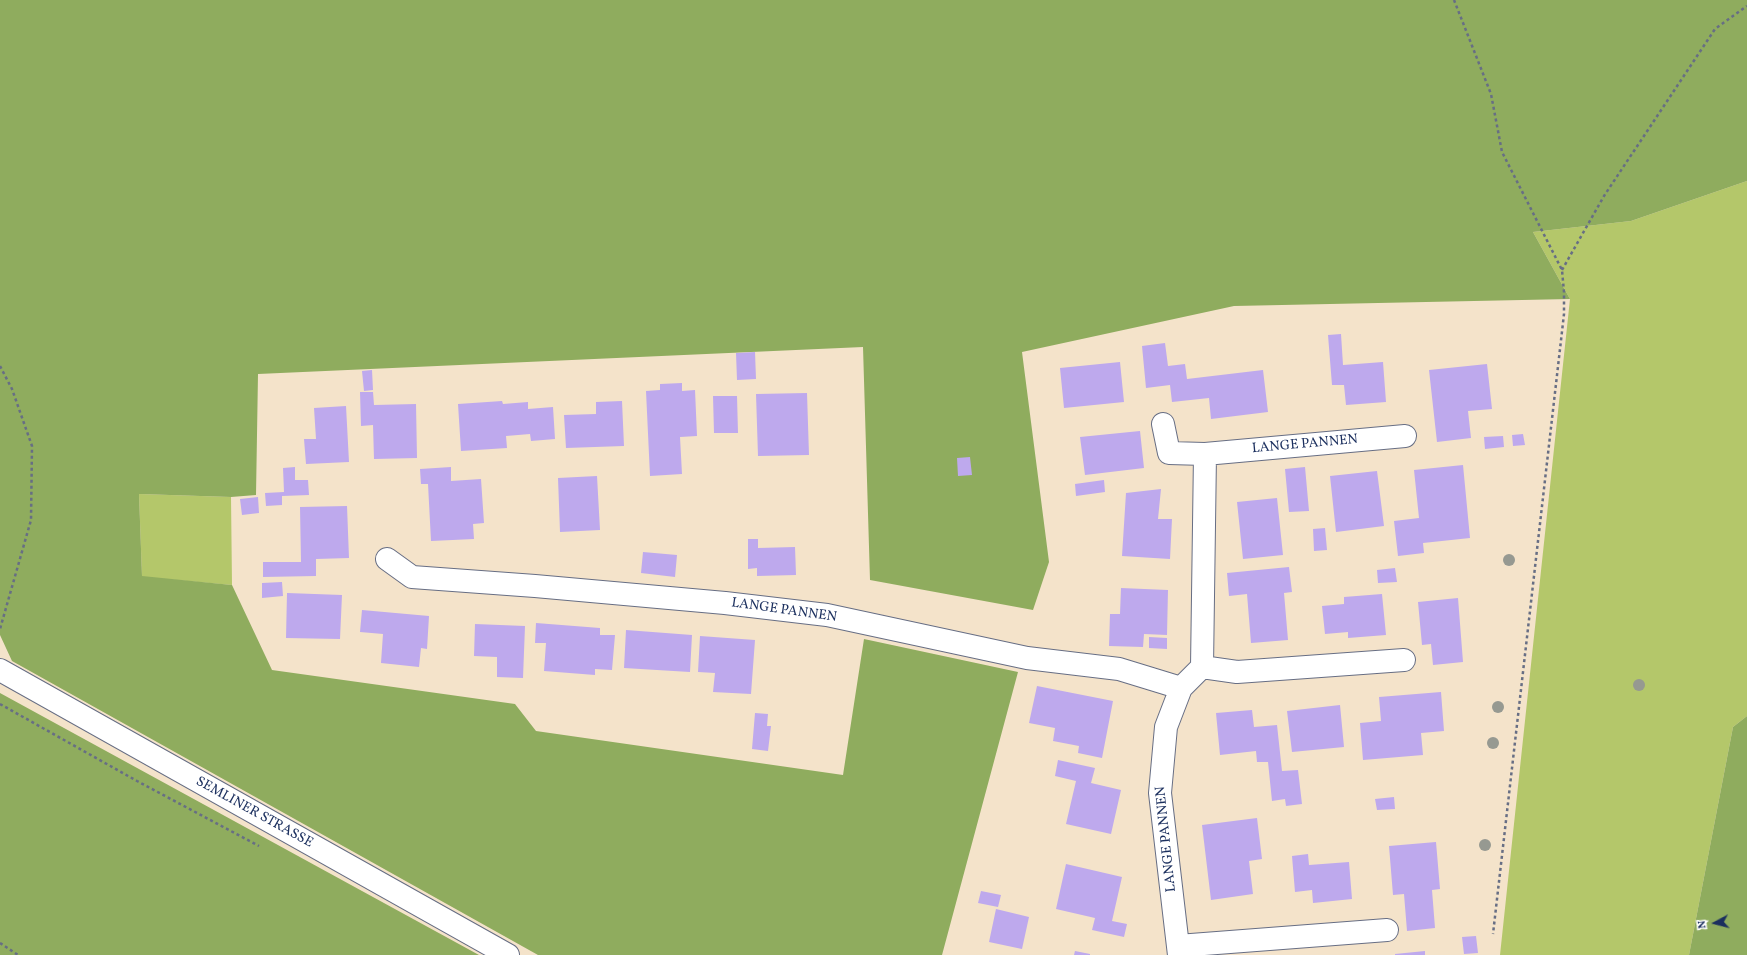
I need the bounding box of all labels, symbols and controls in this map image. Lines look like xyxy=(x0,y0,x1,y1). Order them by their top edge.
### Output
street label: LANGE PANNEN xyxy=(1251,432,1359,458)
street label: LANGE PANNEN xyxy=(730,595,838,627)
street label: SEMLINER STRASSE xyxy=(192,774,316,852)
street label: LANGE PANNEN xyxy=(1153,785,1181,893)
north arrow xyxy=(1695,903,1735,943)
text: N xyxy=(1695,920,1711,929)

